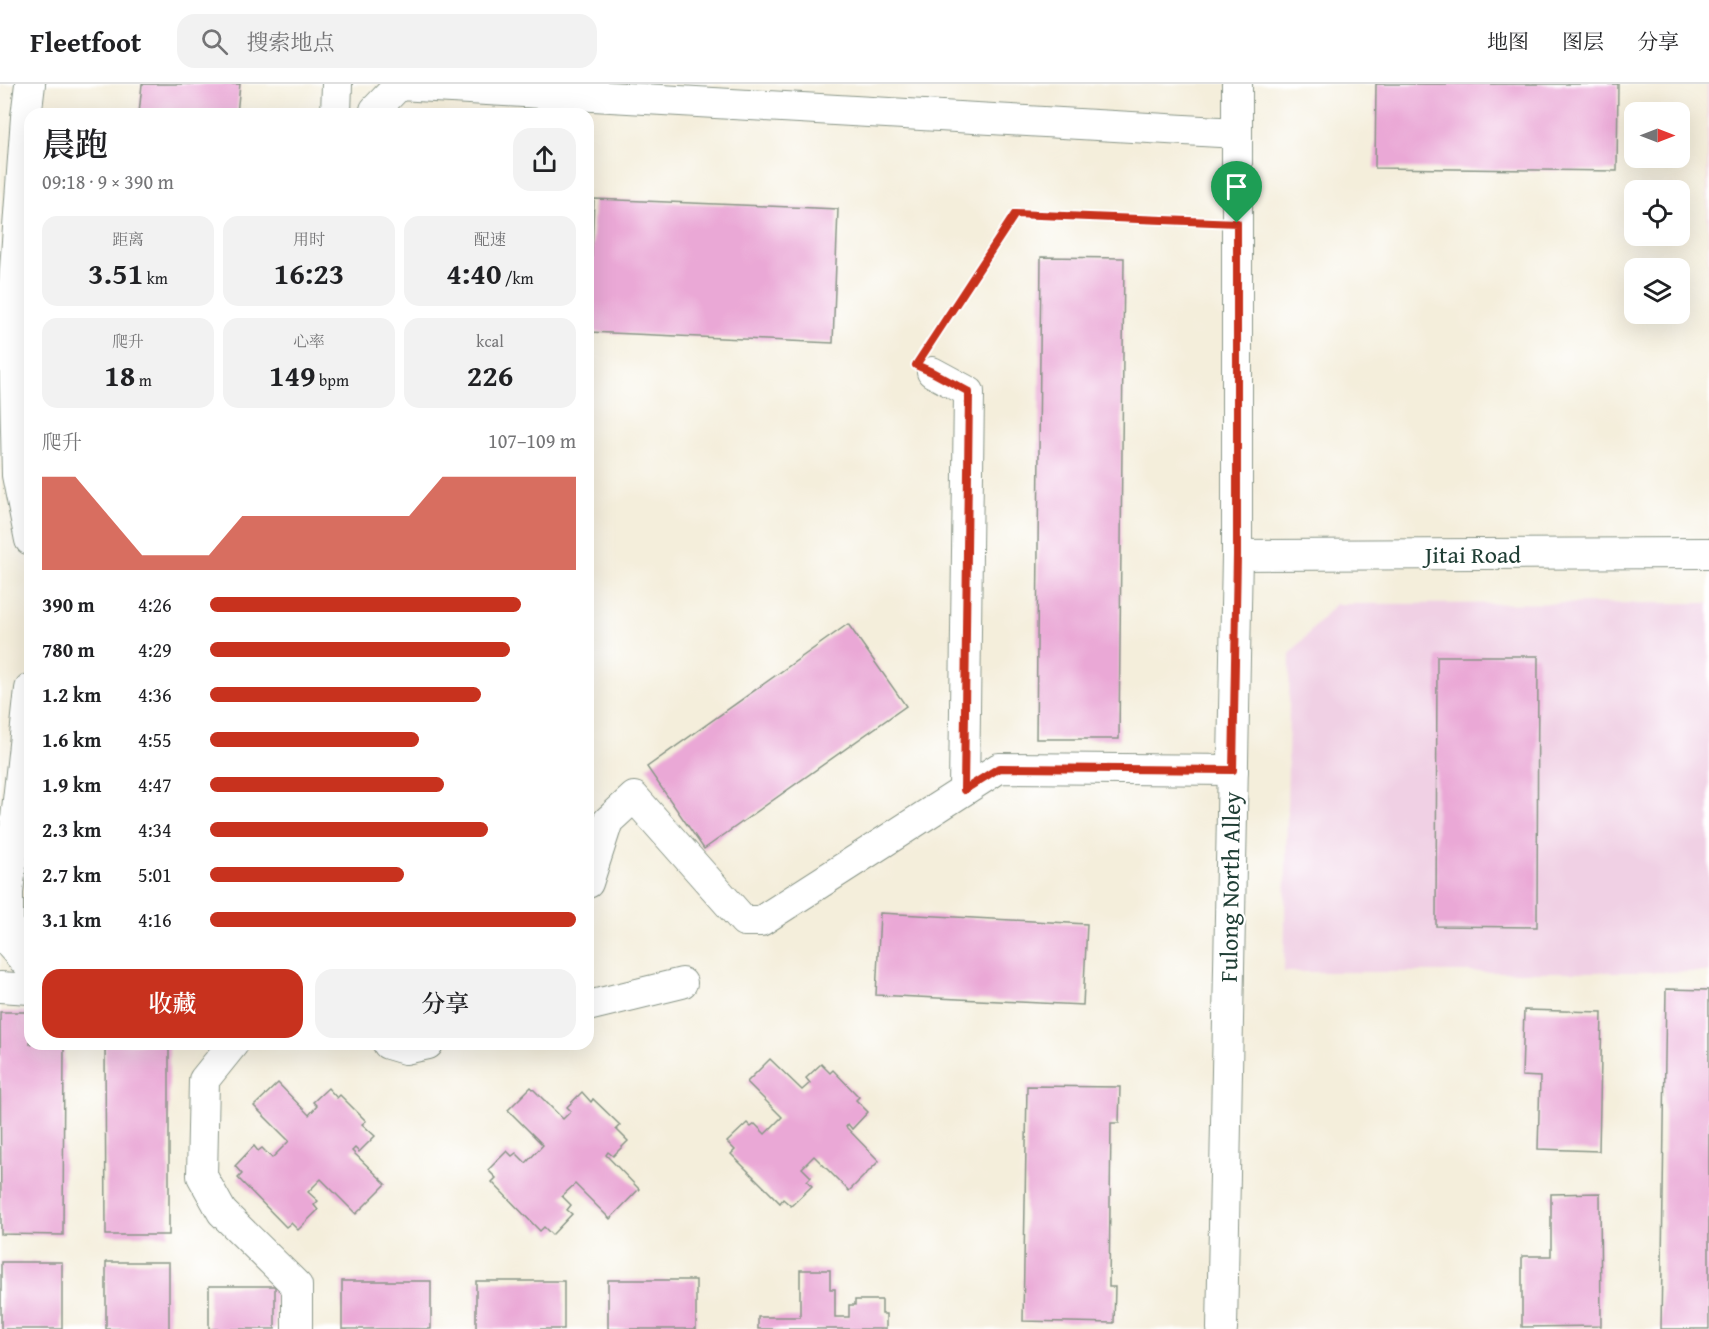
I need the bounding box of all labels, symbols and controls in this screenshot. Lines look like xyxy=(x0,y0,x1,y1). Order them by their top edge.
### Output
search box xyxy=(177,14,597,68)
text: Fleetfoot xyxy=(30,21,141,62)
icon: search xyxy=(198,25,231,58)
text: 搜索地点 xyxy=(246,26,334,58)
text: 地图 xyxy=(1487,26,1529,57)
text: 图层 xyxy=(1562,26,1604,57)
text: 分享 xyxy=(1637,26,1679,57)
north arrow xyxy=(1624,102,1690,168)
map controls xyxy=(1624,102,1690,324)
text: 晨跑 xyxy=(42,120,108,168)
button: share xyxy=(513,128,576,191)
pin xyxy=(1211,161,1262,223)
text: 09:18 · 9 × 390 m xyxy=(42,167,174,196)
icon: arrive xyxy=(1220,170,1253,203)
button: locate xyxy=(1624,180,1690,246)
text: 距离 xyxy=(112,227,144,251)
text: 用时 xyxy=(293,227,325,251)
text: 配速 xyxy=(474,227,506,251)
text: 3.51 xyxy=(88,251,143,295)
text: 16:23 xyxy=(274,251,344,295)
text: 4:40 xyxy=(446,251,501,295)
button: layers xyxy=(1624,258,1690,324)
text: km xyxy=(143,266,168,290)
text: /km xyxy=(501,266,534,290)
text: 爬升 xyxy=(112,329,144,353)
text: 心率 xyxy=(293,329,325,353)
text: kcal xyxy=(476,329,504,353)
text: 18 xyxy=(104,353,135,397)
text: 149 xyxy=(269,353,316,397)
text: 226 xyxy=(467,353,513,397)
text: m xyxy=(135,368,152,392)
text: bpm xyxy=(316,368,349,392)
text: 107–109 m xyxy=(488,426,576,455)
text: 爬升 xyxy=(42,427,82,456)
street label: Jitai Road xyxy=(1422,537,1521,572)
text: 390 m xyxy=(42,590,95,619)
text: 4:26 xyxy=(138,590,172,619)
text: 780 m xyxy=(42,635,95,664)
text: 4:29 xyxy=(138,635,172,664)
text: 1.2 km xyxy=(42,680,101,709)
text: 4:36 xyxy=(138,680,172,709)
text: 1.6 km xyxy=(42,725,101,754)
text: 4:55 xyxy=(138,725,172,754)
text: 1.9 km xyxy=(42,770,101,799)
text: 4:47 xyxy=(138,770,172,799)
street label: Fulong North Alley xyxy=(1211,791,1249,983)
text: 2.3 km xyxy=(42,815,101,844)
text: 4:34 xyxy=(138,815,172,844)
text: 2.7 km xyxy=(42,860,101,889)
text: 5:01 xyxy=(138,860,172,889)
text: 3.1 km xyxy=(42,905,101,934)
text: 4:16 xyxy=(138,905,172,934)
button: 收藏 xyxy=(42,969,303,1038)
button: 分享 xyxy=(315,969,576,1038)

